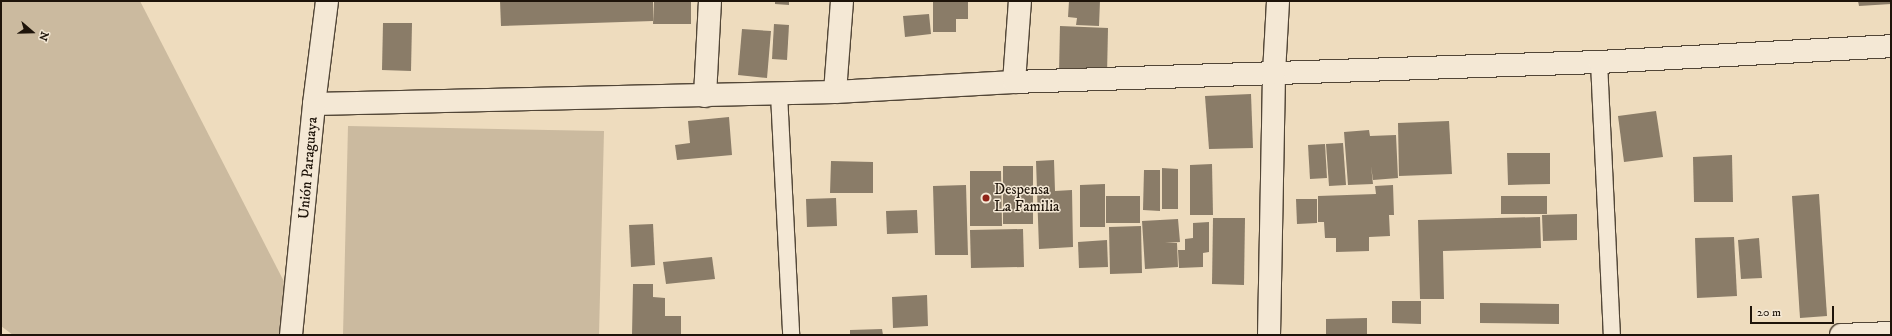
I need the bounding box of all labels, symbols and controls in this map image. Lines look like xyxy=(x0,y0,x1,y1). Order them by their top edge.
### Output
north arrow xyxy=(12,12,52,52)
text: N xyxy=(35,29,51,43)
street label: Unión Paraguaya xyxy=(295,116,321,220)
place label: Despensa La Familia xyxy=(994,180,1059,215)
marker: Despensa La Familia xyxy=(981,193,991,203)
scale bar xyxy=(1752,298,1836,324)
text: 20 m xyxy=(1757,305,1781,320)

